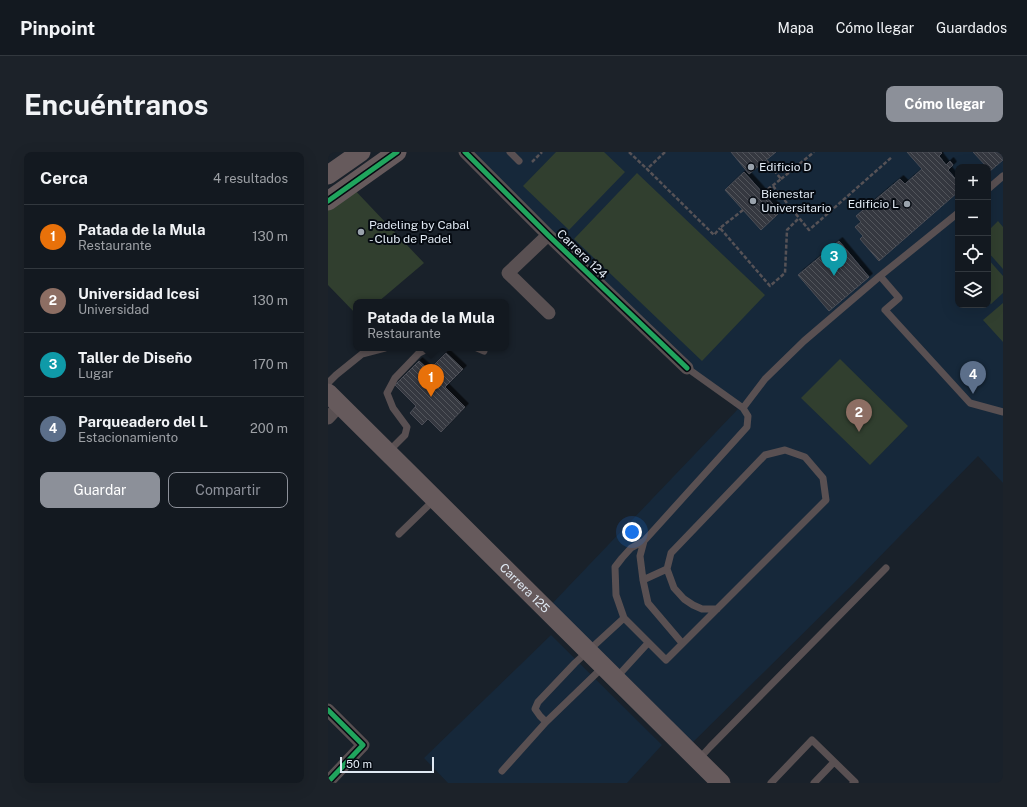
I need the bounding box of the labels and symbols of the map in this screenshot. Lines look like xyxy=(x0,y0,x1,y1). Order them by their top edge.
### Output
place label: Edificio D xyxy=(759,160,812,174)
marker: Edificio D xyxy=(746,162,756,172)
place label: Bienestar Universitario xyxy=(761,187,832,215)
marker: Bienestar Universitario xyxy=(748,196,758,206)
place label: Edificio L xyxy=(848,197,899,211)
marker: Edificio L xyxy=(902,199,912,209)
place label: Padeling by Cabal - Club de Padel xyxy=(369,218,470,246)
marker: Padeling by Cabal - Club de Padel xyxy=(356,227,366,237)
street label: Carrera 124 xyxy=(554,227,610,282)
pin: 3 xyxy=(821,243,847,276)
pin: 4 xyxy=(960,361,986,394)
pin: 1 xyxy=(418,364,444,397)
pin: 2 xyxy=(846,399,872,432)
your location xyxy=(622,522,642,542)
street label: Carrera 125 xyxy=(497,560,553,616)
scale bar xyxy=(340,755,434,774)

